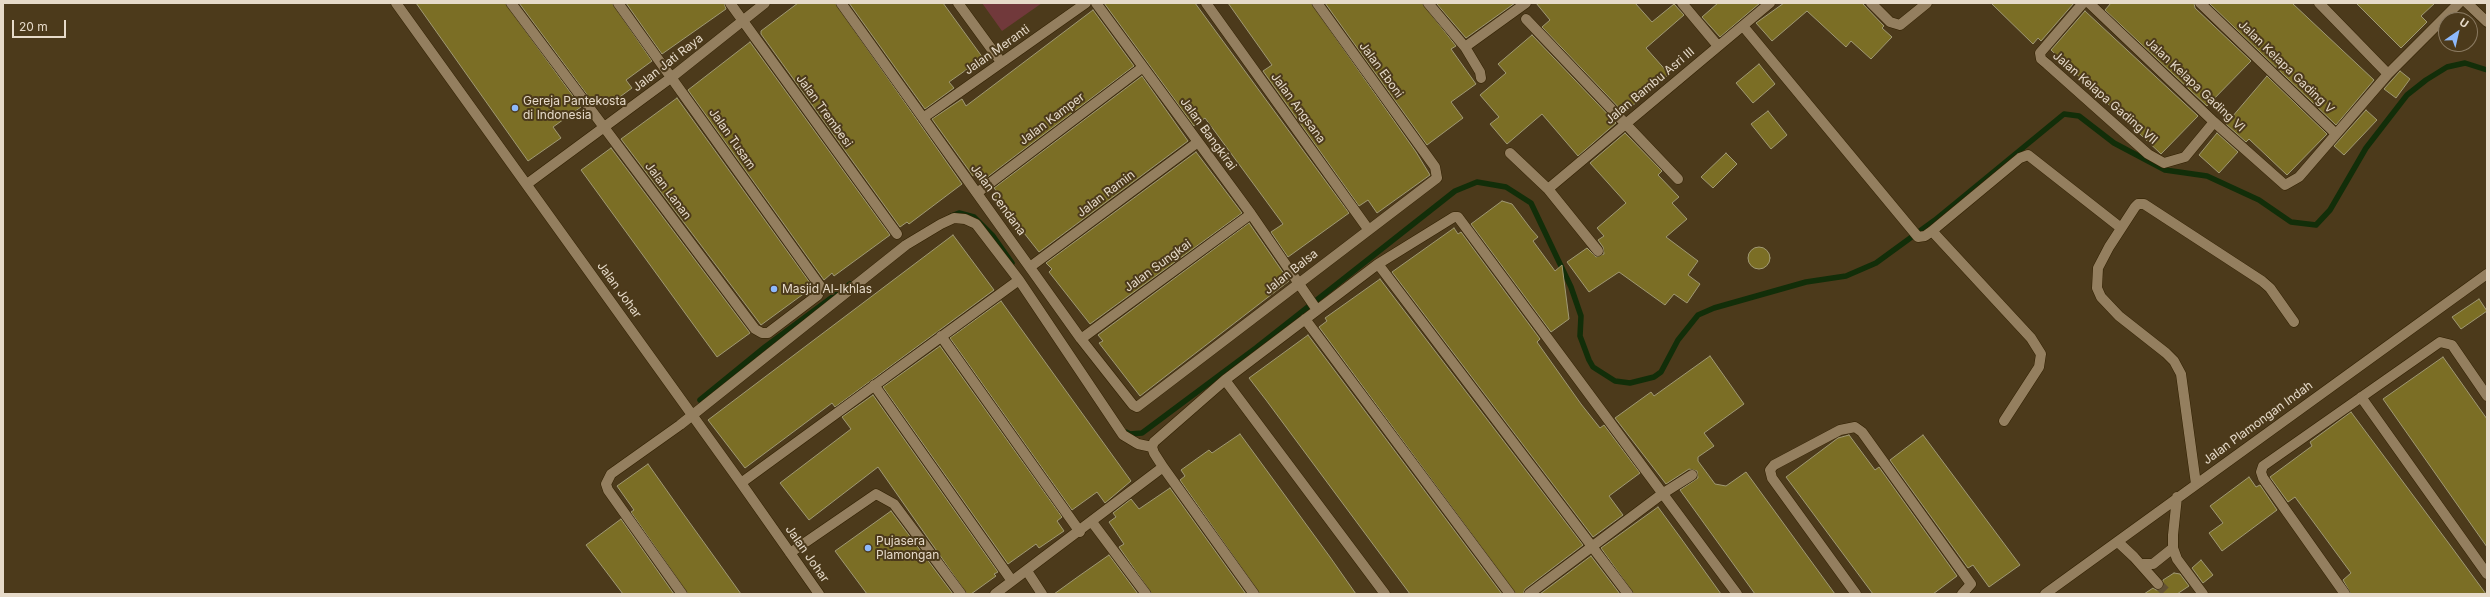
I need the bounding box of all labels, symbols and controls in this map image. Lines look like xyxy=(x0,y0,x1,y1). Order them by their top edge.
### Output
scale bar xyxy=(14,12,68,38)
north arrow xyxy=(2438,12,2478,52)
text: U xyxy=(2457,15,2471,31)
street label: Jalan Kelapa Gading V xyxy=(2235,18,2337,116)
text: 20 m xyxy=(19,19,48,34)
street label: Jalan Meranti xyxy=(961,22,1033,78)
street label: Jalan Jati Raya xyxy=(630,31,706,95)
street label: Jalan Kelapa Gading VI xyxy=(2142,35,2248,135)
street label: Jalan Eboni xyxy=(1356,39,1406,101)
street label: Jalan Bambu Asri III xyxy=(1603,45,1697,127)
street label: Jalan Kelapa Gading VII xyxy=(2050,49,2160,147)
street label: Jalan Angsana xyxy=(1268,70,1328,146)
street label: Jalan Trembesi xyxy=(793,72,855,150)
street label: Jalan Kamper xyxy=(1017,90,1087,148)
place label: Gereja Pantekosta di Indonesia xyxy=(523,94,626,122)
street label: Jalan Bangkirai xyxy=(1177,95,1239,173)
marker: Gereja Pantekosta di Indonesia xyxy=(510,103,520,113)
street label: Jalan Tusam xyxy=(706,106,758,172)
street label: Jalan Lanan xyxy=(642,159,694,223)
street label: Jalan Cendana xyxy=(967,162,1029,238)
street label: Jalan Ramin xyxy=(1074,168,1138,220)
street label: Jalan Sungkai xyxy=(1122,237,1194,295)
street label: Jalan Balsa xyxy=(1261,247,1321,297)
street label: Jalan Johar xyxy=(594,259,644,321)
place label: Masjid Al-Ikhlas xyxy=(782,282,872,296)
marker: Masjid Al-Ikhlas xyxy=(769,284,779,294)
street label: Jalan Plamongan Indah xyxy=(2200,378,2316,468)
street label: Jalan Johar xyxy=(782,523,832,585)
place label: Pujasera Plamongan xyxy=(876,534,939,562)
marker: Pujasera Plamongan xyxy=(863,543,873,553)

